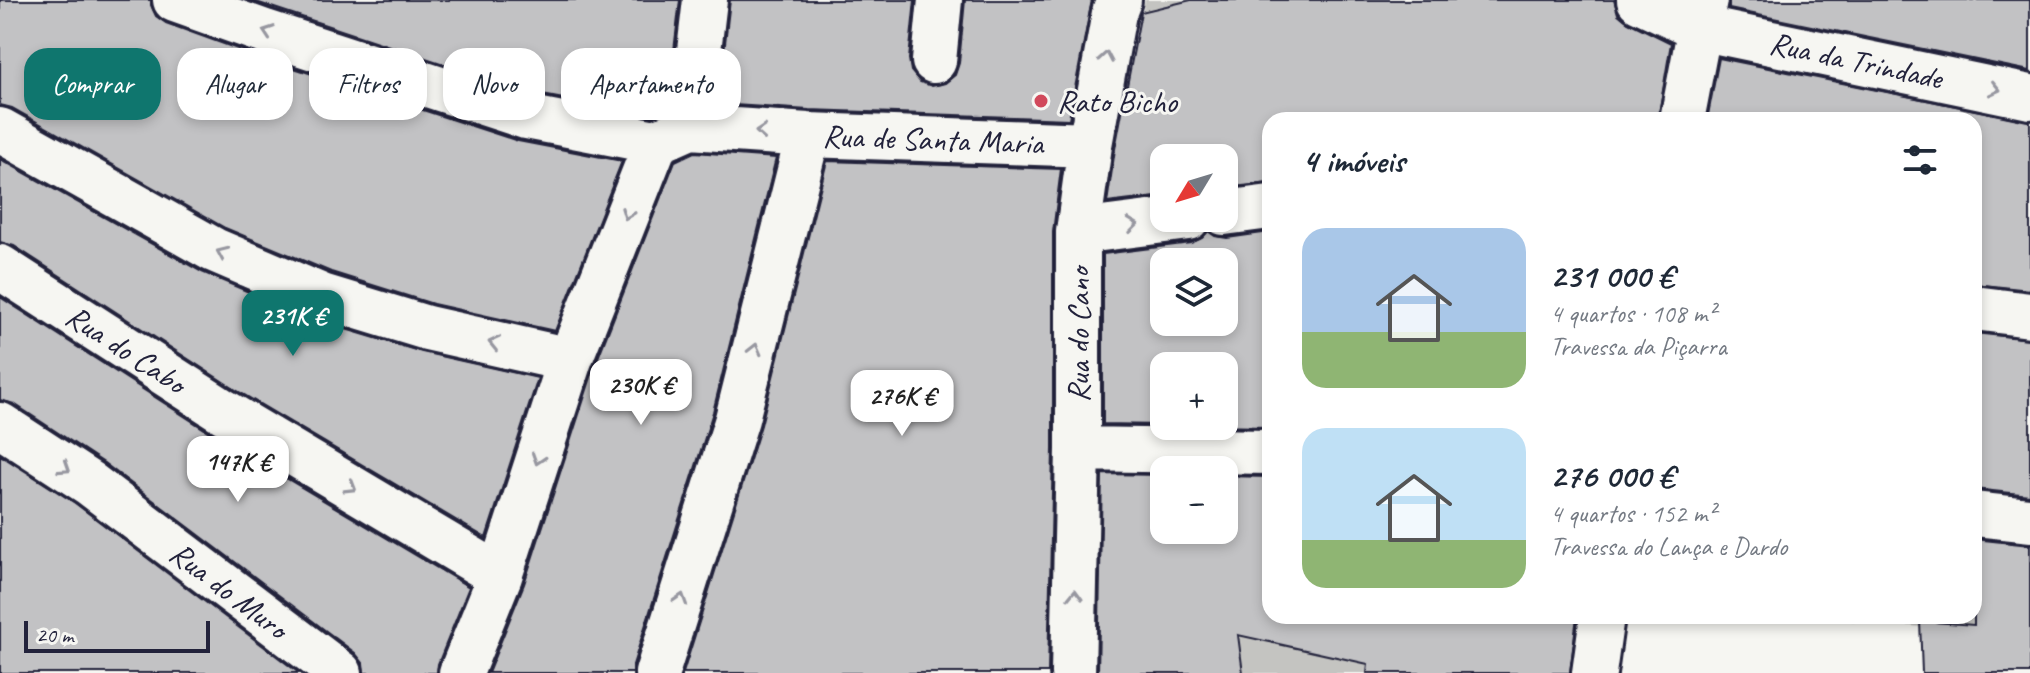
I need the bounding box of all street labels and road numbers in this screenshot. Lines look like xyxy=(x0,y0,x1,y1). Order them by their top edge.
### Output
street label: Rua da Trindade xyxy=(1766,22,1948,99)
street label: Rua de Santa Maria xyxy=(822,115,1046,164)
street label: Rua do Cano xyxy=(1058,264,1099,403)
street label: Rua do Cabo xyxy=(58,296,196,405)
street label: Rua do Muro xyxy=(161,533,299,650)

